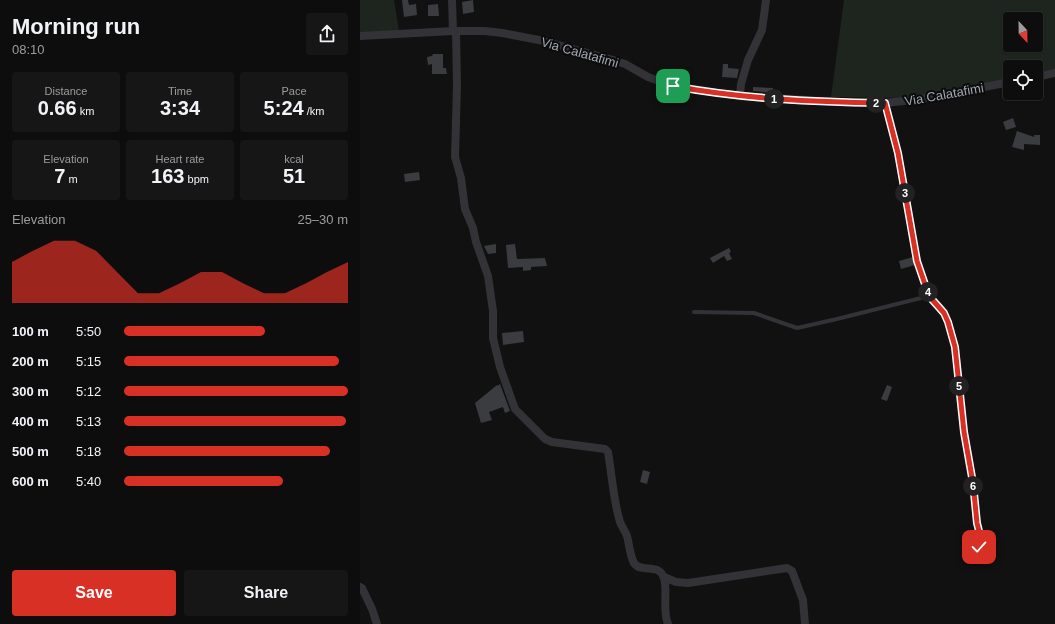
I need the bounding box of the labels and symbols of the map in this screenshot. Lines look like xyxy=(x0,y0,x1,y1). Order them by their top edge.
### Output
north arrow xyxy=(1003,12,1043,52)
street label: Via Calatafimi xyxy=(539,34,620,71)
pin xyxy=(656,69,690,103)
street label: Via Calatafimi xyxy=(903,80,985,109)
pin: 1 xyxy=(764,89,784,109)
pin: 2 xyxy=(866,93,886,113)
pin: 3 xyxy=(895,183,915,203)
pin: 4 xyxy=(918,282,938,302)
pin: 5 xyxy=(949,376,969,396)
pin: 6 xyxy=(963,476,983,496)
pin xyxy=(962,530,996,564)

